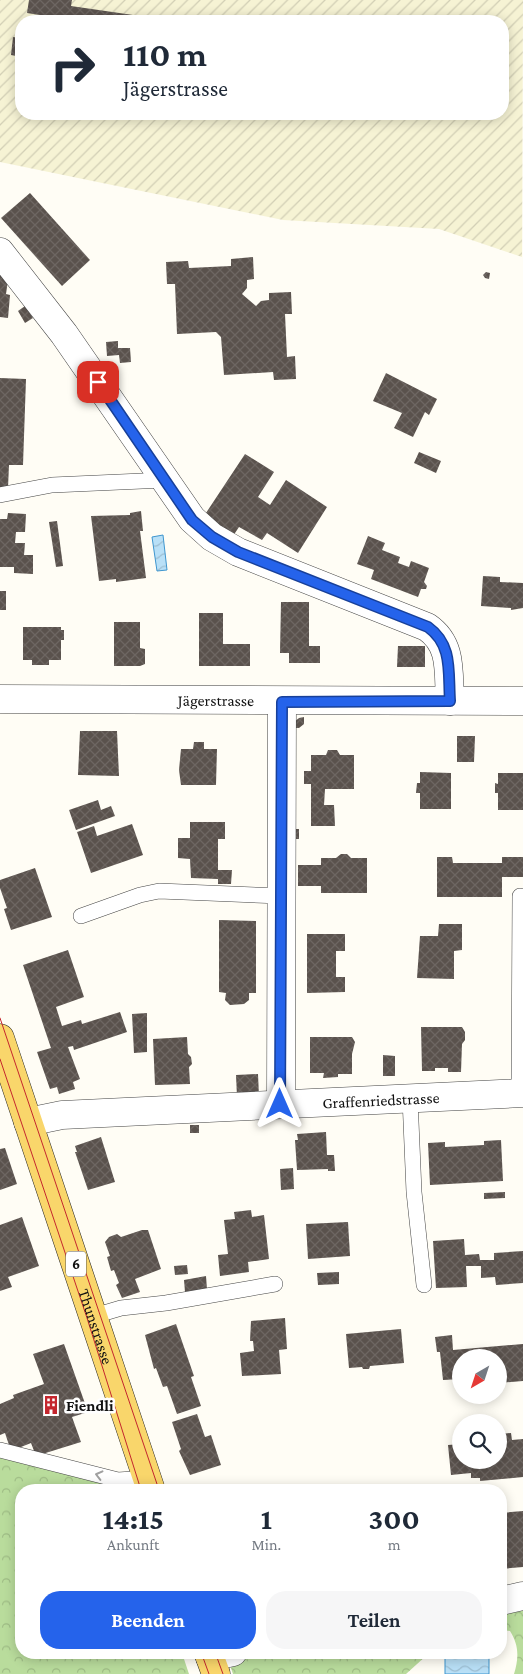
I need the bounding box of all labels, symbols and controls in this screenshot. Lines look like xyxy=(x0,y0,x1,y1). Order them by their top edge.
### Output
icon: right xyxy=(40,35,105,100)
text: 110 m xyxy=(123,35,207,74)
text: Jägerstrasse xyxy=(123,76,228,101)
pin xyxy=(77,361,119,403)
icon: arrive xyxy=(84,368,112,396)
street label: Jägerstrasse xyxy=(176,691,254,709)
position arrow xyxy=(253,1077,305,1129)
street label: Graffenriedstrasse xyxy=(322,1088,440,1111)
road number: 6 xyxy=(66,1252,86,1276)
street label: Thunstrasse xyxy=(76,1286,117,1366)
north arrow xyxy=(452,1349,508,1404)
map controls xyxy=(452,1349,507,1469)
building icon: Fiendli xyxy=(40,1394,62,1416)
place label: Fiendli xyxy=(66,1397,114,1414)
button: search xyxy=(452,1414,507,1469)
one-way arrow xyxy=(95,1470,104,1481)
text: 14:15 xyxy=(102,1502,164,1535)
text: 1 xyxy=(261,1502,272,1535)
text: 300 xyxy=(369,1502,420,1535)
text: Ankunft xyxy=(107,1536,159,1553)
text: Min. xyxy=(251,1536,281,1553)
text: m xyxy=(388,1536,400,1553)
button: Beenden xyxy=(40,1591,256,1649)
button: Teilen xyxy=(266,1591,482,1649)

